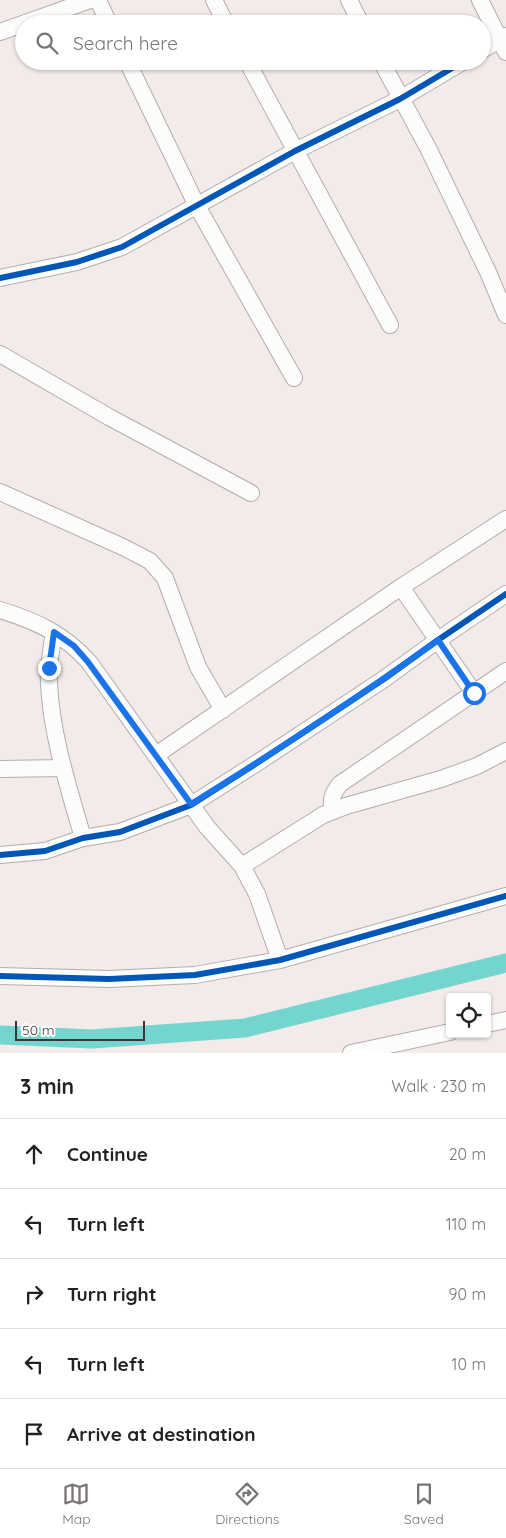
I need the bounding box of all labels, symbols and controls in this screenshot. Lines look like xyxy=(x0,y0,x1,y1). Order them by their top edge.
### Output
search box xyxy=(15,15,491,70)
icon: search xyxy=(33,29,61,57)
text: Search here xyxy=(73,31,178,55)
route end xyxy=(38,657,61,680)
route start xyxy=(463,682,486,705)
map controls xyxy=(446,993,491,1038)
button: locate xyxy=(446,993,491,1038)
scale bar xyxy=(15,1018,145,1041)
text: 50 m xyxy=(22,1021,55,1039)
text: 3 min xyxy=(20,1073,74,1099)
text: Walk · 230 m xyxy=(391,1076,486,1096)
icon: ahead xyxy=(20,1140,48,1168)
text: Continue xyxy=(67,1142,148,1166)
text: 20 m xyxy=(449,1144,486,1164)
icon: left xyxy=(20,1210,48,1238)
text: Turn left xyxy=(67,1212,145,1236)
text: 110 m xyxy=(446,1214,486,1234)
icon: right xyxy=(20,1280,48,1308)
text: Turn right xyxy=(67,1282,156,1306)
text: 90 m xyxy=(449,1284,486,1304)
icon: left xyxy=(20,1350,48,1378)
text: Turn left xyxy=(67,1352,145,1376)
text: 10 m xyxy=(452,1354,486,1374)
icon: arrive xyxy=(20,1420,48,1448)
text: Arrive at destination xyxy=(67,1422,256,1446)
tab: Map xyxy=(62,1480,91,1528)
tab: Directions xyxy=(215,1480,279,1528)
tab: Saved xyxy=(404,1480,444,1528)

